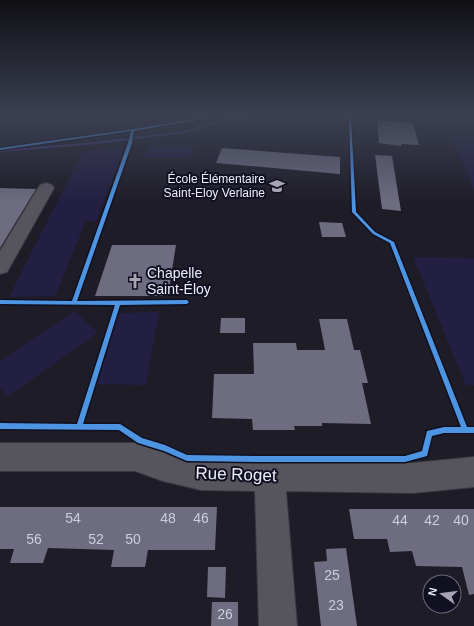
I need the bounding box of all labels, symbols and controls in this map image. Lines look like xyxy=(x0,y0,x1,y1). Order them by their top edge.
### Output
place label: École Élémentaire Saint-Eloy Verlaine xyxy=(164,171,265,200)
school or university icon: École Élémentaire Saint-Eloy Verlaine xyxy=(268,177,286,195)
place label: Chapelle Saint-Éloy xyxy=(147,265,211,297)
church icon: Chapelle Saint-Éloy xyxy=(126,272,144,290)
street label: Rue Roget xyxy=(195,464,277,485)
house number: 54 xyxy=(65,510,81,526)
house number: 48 xyxy=(160,510,176,526)
house number: 46 xyxy=(193,510,209,526)
house number: 44 xyxy=(392,512,408,528)
house number: 42 xyxy=(424,512,440,528)
house number: 40 xyxy=(453,512,469,528)
house number: 56 xyxy=(26,531,42,547)
house number: 52 xyxy=(88,531,104,547)
house number: 50 xyxy=(125,531,141,547)
house number: 25 xyxy=(324,567,340,583)
north arrow xyxy=(422,574,462,614)
text: N xyxy=(426,586,439,597)
house number: 23 xyxy=(328,597,344,613)
house number: 26 xyxy=(217,606,233,622)

